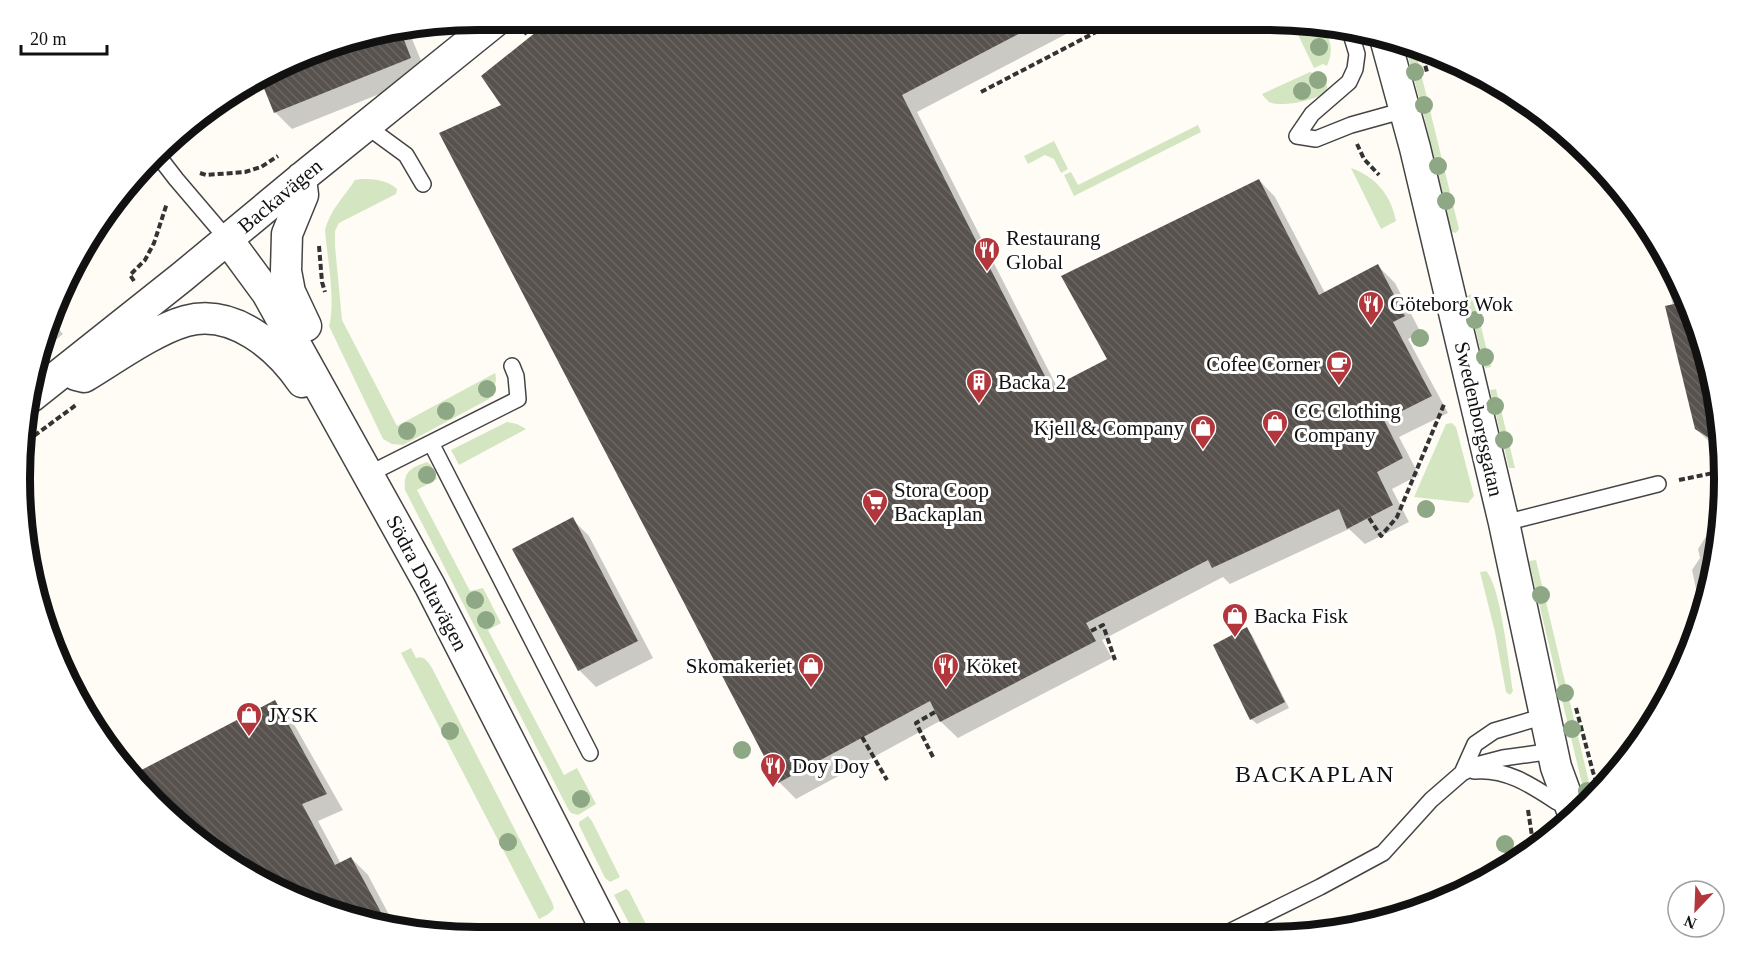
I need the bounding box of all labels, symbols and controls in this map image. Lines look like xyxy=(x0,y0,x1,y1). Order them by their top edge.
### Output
scale bar xyxy=(21,18,106,56)
text: 20 m xyxy=(30,29,67,49)
street label: Backavägen xyxy=(233,154,327,238)
place label: Restaurang Global xyxy=(1006,226,1101,274)
restaurant icon: Restaurang Global xyxy=(972,235,1002,273)
restaurant icon: Göteborg Wok xyxy=(1356,289,1386,327)
place label: Göteborg Wok xyxy=(1390,292,1513,316)
street label: Swedenborgsgatan xyxy=(1450,339,1509,499)
cafe icon: Cofee Corner xyxy=(1324,349,1354,387)
place label: Cofee Corner xyxy=(1206,352,1320,376)
building icon: Backa 2 xyxy=(964,367,994,405)
place label: Backa 2 xyxy=(998,370,1066,394)
place label: CC Clothing Company xyxy=(1294,399,1401,447)
shop icon: CC Clothing Company xyxy=(1260,408,1290,446)
shop icon: Kjell & Company xyxy=(1188,413,1218,451)
place label: Kjell & Company xyxy=(1034,416,1184,440)
place label: Stora Coop Backaplan xyxy=(894,478,989,526)
supermarket icon: Stora Coop Backaplan xyxy=(860,487,890,525)
street label: Södra Deltavägen xyxy=(381,511,473,655)
shop icon: Backa Fisk xyxy=(1220,601,1250,639)
place label: Backa Fisk xyxy=(1254,604,1348,628)
shop icon: Skomakeriet xyxy=(796,651,826,689)
restaurant icon: Köket xyxy=(931,651,961,689)
place label: Skomakeriet xyxy=(686,654,792,678)
place label: Köket xyxy=(966,654,1017,678)
shop icon: JYSK xyxy=(234,700,264,738)
place label: JYSK xyxy=(268,703,318,727)
restaurant icon: Doy Doy xyxy=(758,751,788,789)
place label: Doy Doy xyxy=(792,754,870,778)
district label: BACKAPLAN xyxy=(1235,761,1395,787)
north arrow xyxy=(1666,879,1726,939)
text: N xyxy=(1681,912,1699,932)

